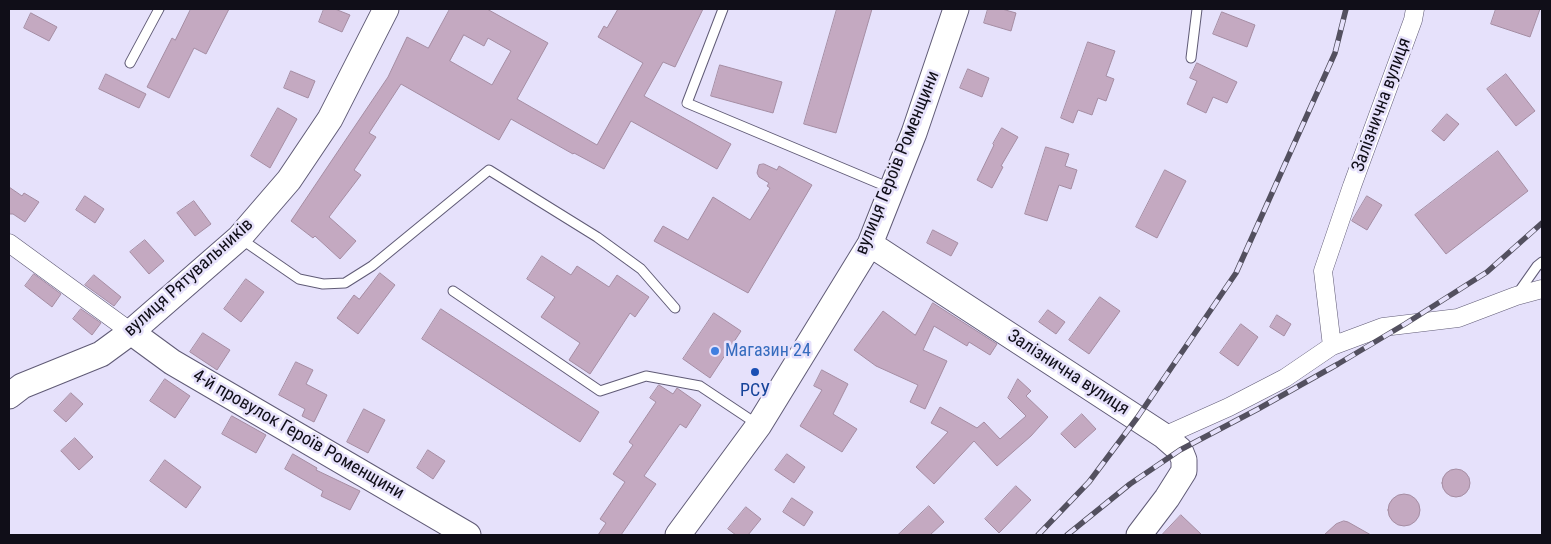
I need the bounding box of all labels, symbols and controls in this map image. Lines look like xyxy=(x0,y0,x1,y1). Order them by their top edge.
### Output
street label: Залізнична вулиця xyxy=(1348,35,1416,175)
street label: вулиця Героїв Роменщини xyxy=(851,68,945,258)
street label: вулиця Рятувальників xyxy=(120,214,258,342)
street label: Залізнична вулиця xyxy=(1003,326,1133,420)
place label: Магазин 24 xyxy=(725,340,811,362)
marker: Магазин 24 xyxy=(709,345,721,357)
street label: 4-й провулок Героїв Роменщини xyxy=(189,366,407,504)
marker: РСУ xyxy=(749,366,761,378)
place label: РСУ xyxy=(740,380,770,402)

